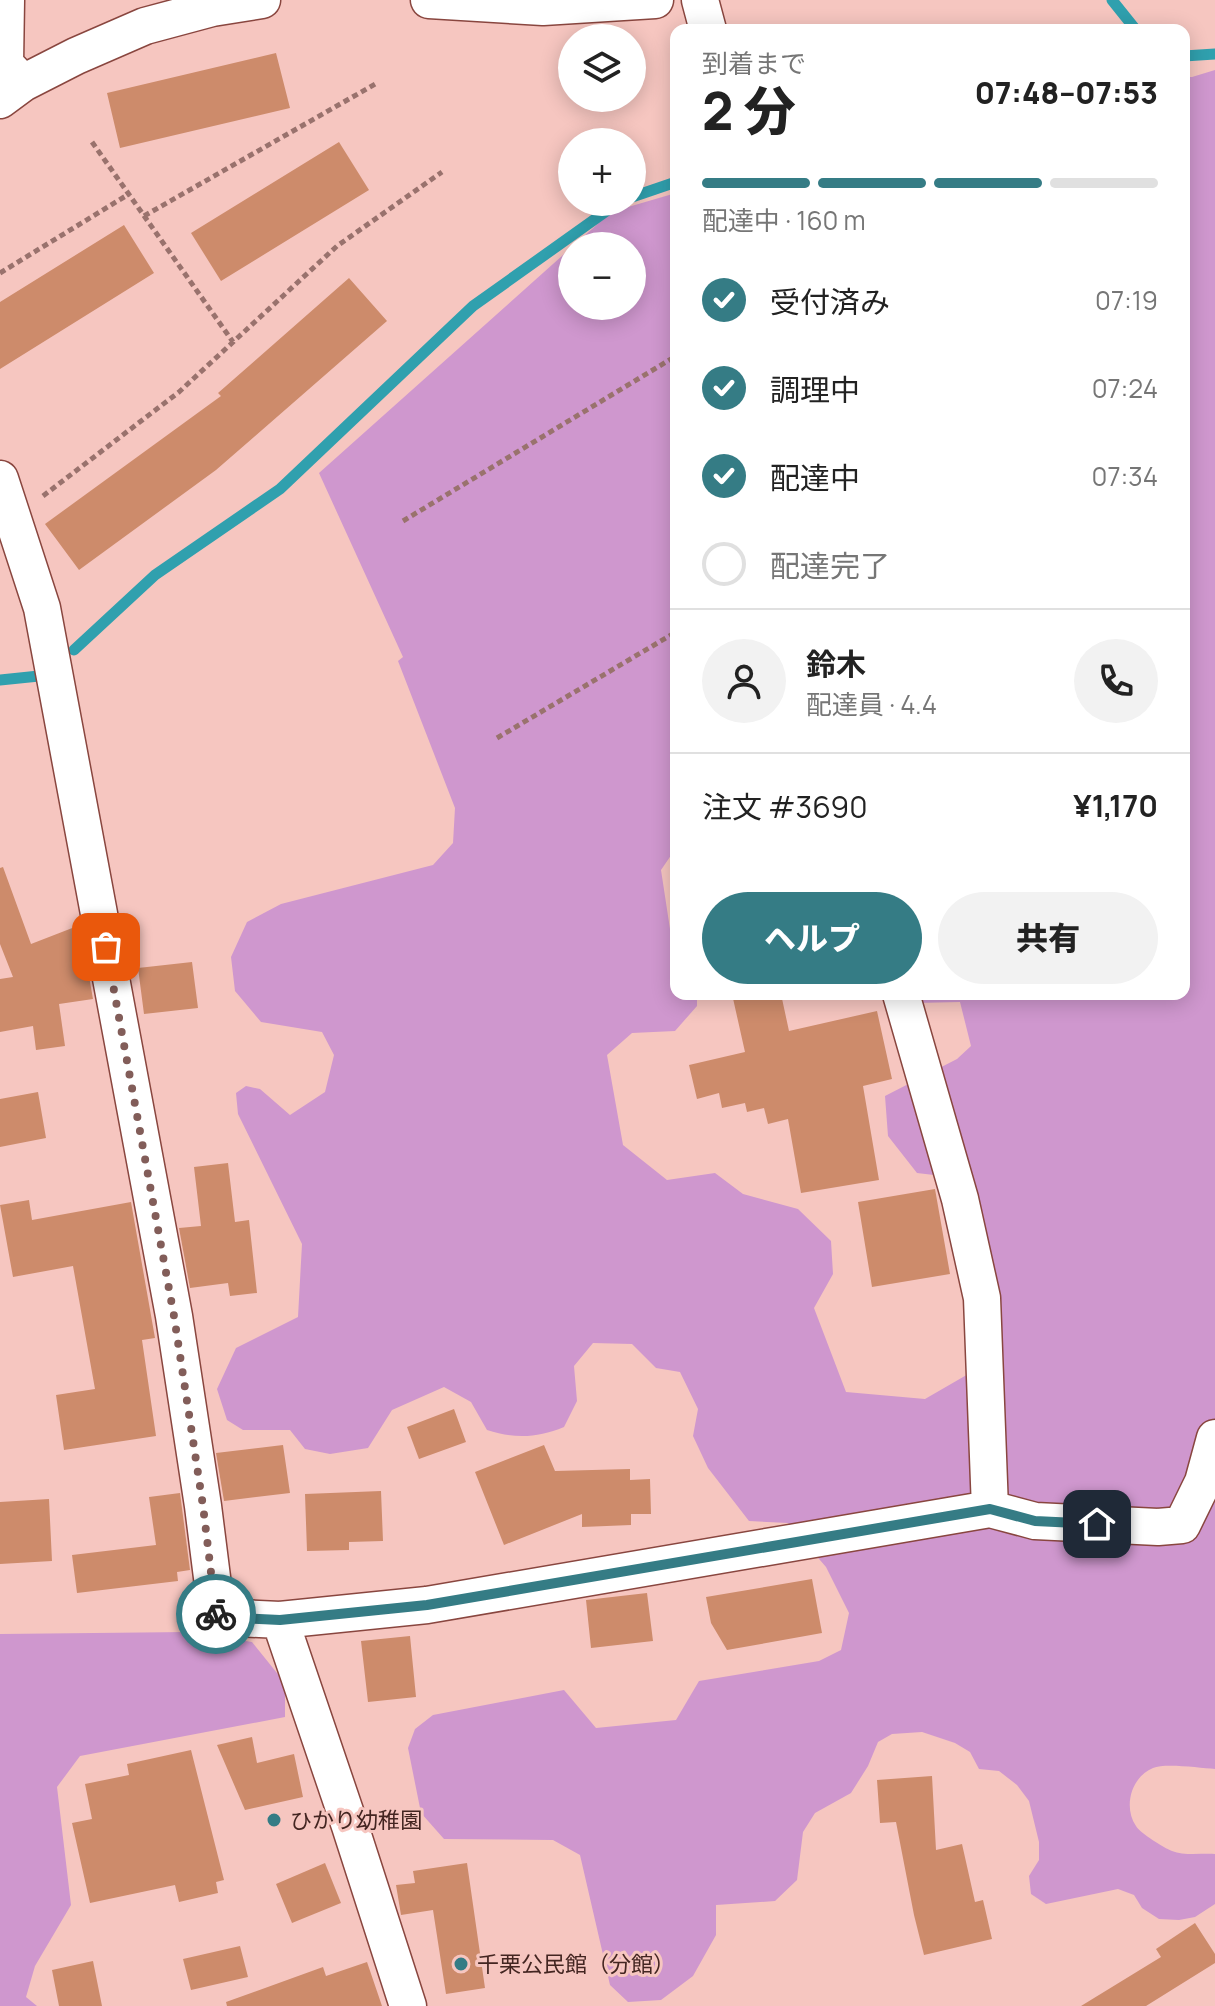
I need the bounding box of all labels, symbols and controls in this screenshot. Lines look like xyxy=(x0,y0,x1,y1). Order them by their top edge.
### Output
map controls xyxy=(558,24,646,320)
button: layers xyxy=(558,24,646,112)
text: 到着まで xyxy=(702,45,806,81)
text: 07:48–07:53 xyxy=(975,72,1158,113)
text: 2 分 xyxy=(702,75,796,146)
button: + xyxy=(558,128,646,216)
text: 配達中 · 160 m xyxy=(702,202,866,238)
button: − xyxy=(558,232,646,320)
icon: check xyxy=(702,278,746,322)
text: 受付済み xyxy=(770,281,890,322)
text: 07:19 xyxy=(1095,282,1158,318)
icon: check xyxy=(702,366,746,410)
text: 調理中 xyxy=(770,369,860,410)
text: 07:24 xyxy=(1092,370,1158,406)
icon: check xyxy=(702,454,746,498)
text: 配達中 xyxy=(770,457,860,498)
text: 07:34 xyxy=(1092,458,1158,494)
text: 配達完了 xyxy=(770,545,890,586)
button: person xyxy=(702,639,786,723)
button: phone xyxy=(1074,639,1158,723)
text: 鈴木 xyxy=(806,643,866,684)
text: 配達員 · 4.4 xyxy=(806,686,937,722)
text: ¥1,170 xyxy=(1073,785,1158,826)
text: 注文 #3690 xyxy=(702,786,867,827)
button: ヘルプ xyxy=(702,892,922,984)
button: 共有 xyxy=(938,892,1158,984)
pin xyxy=(72,913,140,981)
icon: bag xyxy=(84,925,128,969)
pin xyxy=(1063,1490,1131,1558)
icon: home xyxy=(1075,1502,1119,1546)
courier xyxy=(176,1574,256,1654)
icon: bike xyxy=(194,1592,238,1636)
place label: ひかり幼稚園 xyxy=(290,1805,422,1835)
marker: ひかり幼稚園 xyxy=(265,1811,283,1829)
place label: 千栗公民館（分館） xyxy=(477,1949,675,1979)
marker: 千栗公民館（分館） xyxy=(452,1955,470,1973)

